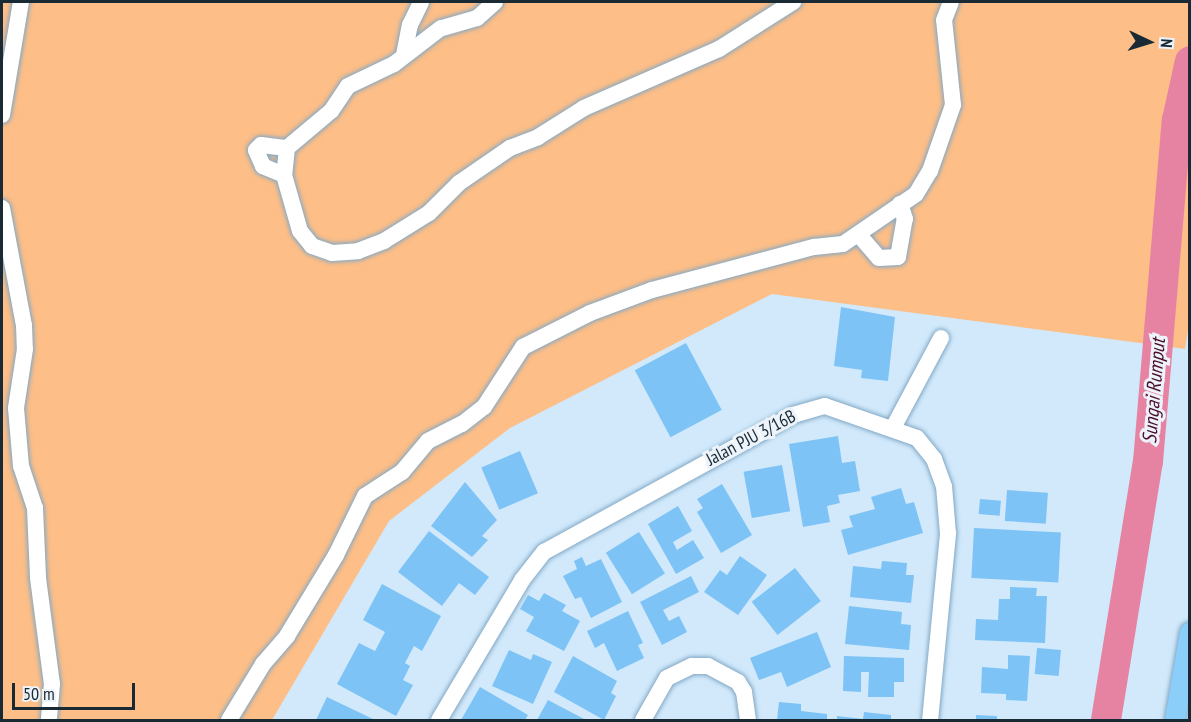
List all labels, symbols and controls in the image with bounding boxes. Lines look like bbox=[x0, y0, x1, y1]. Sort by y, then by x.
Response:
north arrow bbox=[1119, 12, 1179, 72]
text: N bbox=[1157, 38, 1177, 48]
water label: Sungai Rumput bbox=[1137, 337, 1171, 445]
street label: Jalan PJU 3/16B bbox=[702, 405, 800, 471]
scale bar bbox=[15, 671, 138, 709]
text: 50 m bbox=[23, 682, 55, 705]

